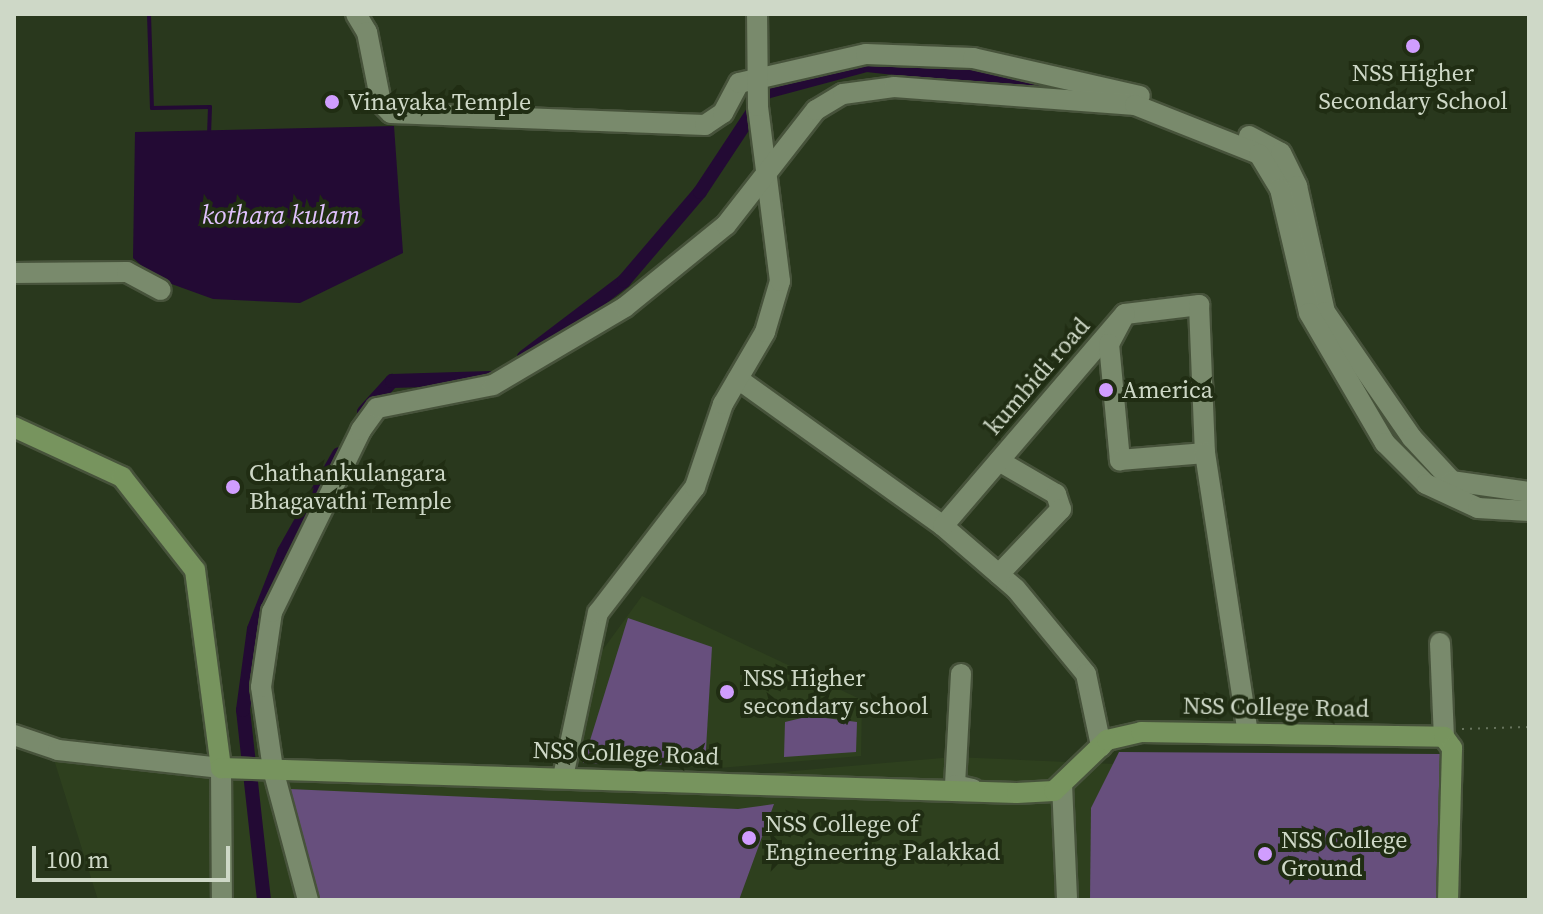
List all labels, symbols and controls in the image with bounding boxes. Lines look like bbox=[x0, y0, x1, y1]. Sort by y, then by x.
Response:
marker: NSS Higher Secondary School bbox=[1404, 37, 1422, 55]
place label: NSS Higher Secondary School bbox=[1318, 59, 1508, 115]
place label: Vinayaka Temple bbox=[348, 88, 532, 116]
marker: Vinayaka Temple bbox=[323, 93, 341, 111]
water label: kothara kulam bbox=[202, 200, 360, 232]
street label: kumbidi road bbox=[979, 312, 1095, 440]
place label: America bbox=[1122, 376, 1213, 404]
marker: America bbox=[1097, 381, 1115, 399]
place label: Chathankulangara Bhagavathi Temple bbox=[249, 459, 452, 515]
marker: Chathankulangara Bhagavathi Temple bbox=[224, 478, 242, 496]
place label: NSS Higher secondary school bbox=[743, 664, 928, 720]
marker: NSS Higher secondary school bbox=[718, 683, 736, 701]
street label: NSS College Road bbox=[1183, 691, 1369, 723]
street label: NSS College Road bbox=[532, 735, 720, 771]
place label: NSS College of Engineering Palakkad bbox=[765, 810, 1000, 866]
place label: NSS College Ground bbox=[1281, 826, 1407, 882]
marker: NSS College of Engineering Palakkad bbox=[740, 829, 758, 847]
scale bar bbox=[36, 830, 234, 880]
text: 100 m bbox=[46, 843, 109, 876]
marker: NSS College Ground bbox=[1256, 845, 1274, 863]

